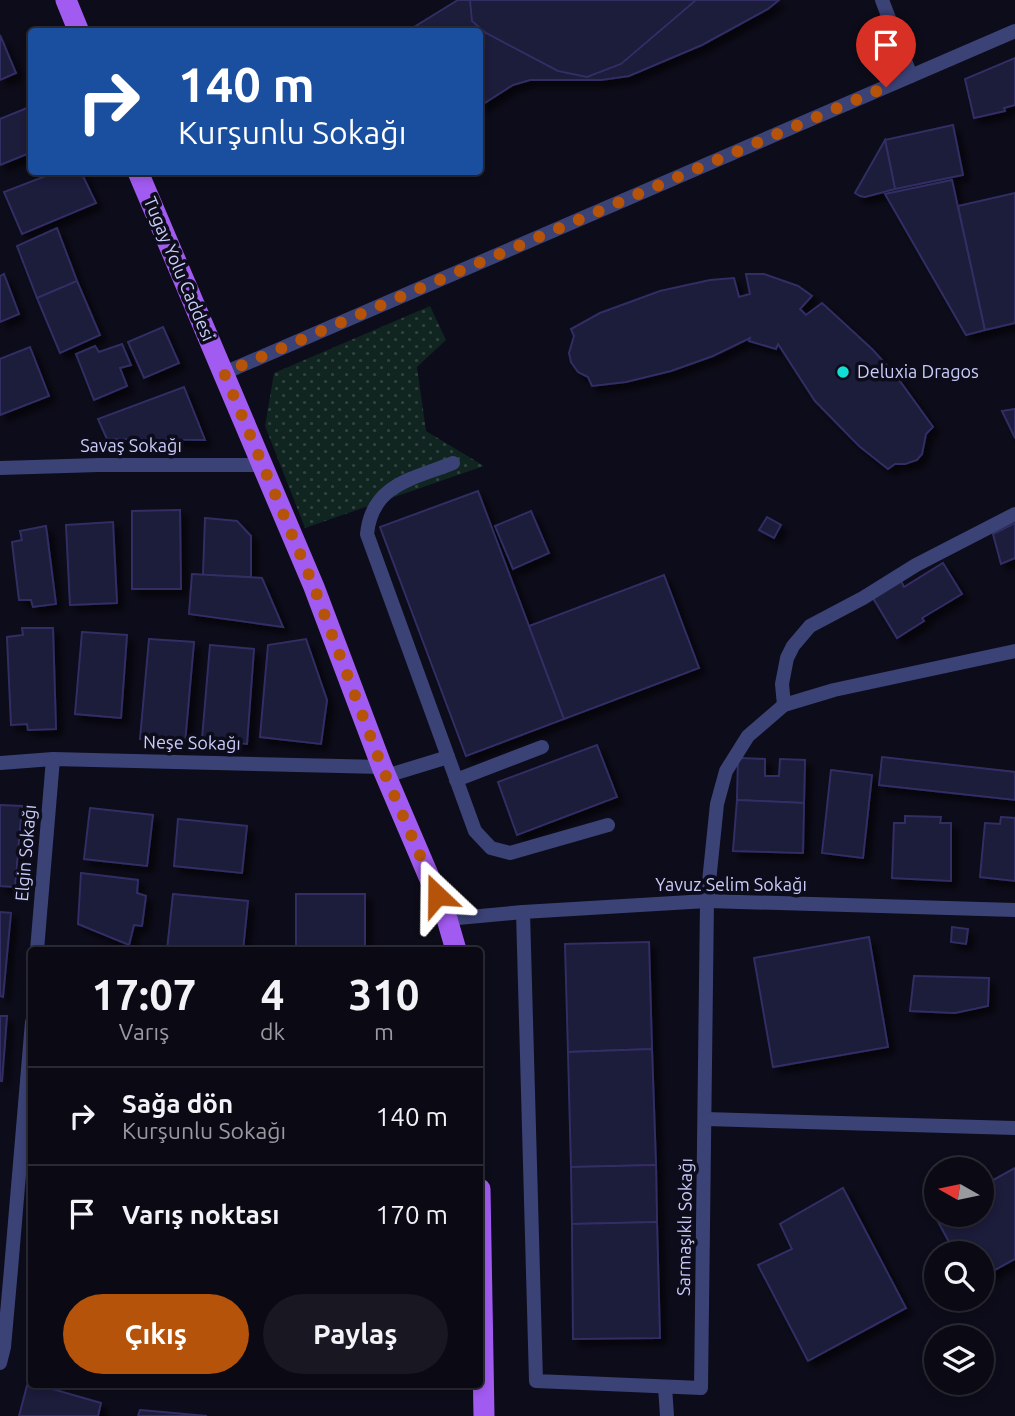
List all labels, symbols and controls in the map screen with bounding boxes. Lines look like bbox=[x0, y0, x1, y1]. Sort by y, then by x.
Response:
pin bbox=[856, 15, 916, 87]
icon: arrive bbox=[867, 26, 905, 64]
icon: right bbox=[63, 56, 154, 147]
text: 140 m bbox=[178, 56, 315, 111]
text: Kurşunlu Sokağı bbox=[178, 114, 406, 150]
street label: Tugay Yolu Caddesi bbox=[140, 193, 219, 344]
place label: Deluxia Dragos bbox=[857, 361, 979, 381]
marker: Deluxia Dragos bbox=[835, 364, 851, 380]
street label: Savaş Sokağı bbox=[80, 435, 182, 455]
street label: Neşe Sokağı bbox=[143, 731, 241, 753]
street label: Elgin Sokağı bbox=[11, 804, 39, 902]
position arrow bbox=[400, 858, 474, 932]
street label: Yavuz Selim Sokağı bbox=[655, 874, 807, 894]
text: 17:07 bbox=[91, 971, 197, 1018]
text: 4 bbox=[261, 971, 284, 1018]
text: 310 bbox=[348, 971, 420, 1018]
text: Varış bbox=[119, 1019, 169, 1044]
text: dk bbox=[260, 1019, 285, 1044]
text: m bbox=[374, 1019, 394, 1044]
text: Sağa dön bbox=[122, 1089, 233, 1118]
icon: right bbox=[63, 1097, 101, 1135]
text: 140 m bbox=[376, 1102, 448, 1131]
text: Kurşunlu Sokağı bbox=[122, 1118, 286, 1143]
north arrow bbox=[924, 1157, 994, 1227]
map controls bbox=[924, 1157, 994, 1395]
street label: Sarmaşıklı Sokağı bbox=[673, 1158, 695, 1296]
icon: arrive bbox=[63, 1195, 101, 1233]
text: Varış noktası bbox=[122, 1200, 279, 1229]
text: 170 m bbox=[376, 1200, 448, 1229]
button: search bbox=[924, 1241, 994, 1311]
button: Çıkış bbox=[63, 1294, 249, 1374]
button: Paylaş bbox=[263, 1294, 448, 1374]
button: layers bbox=[924, 1325, 994, 1395]

